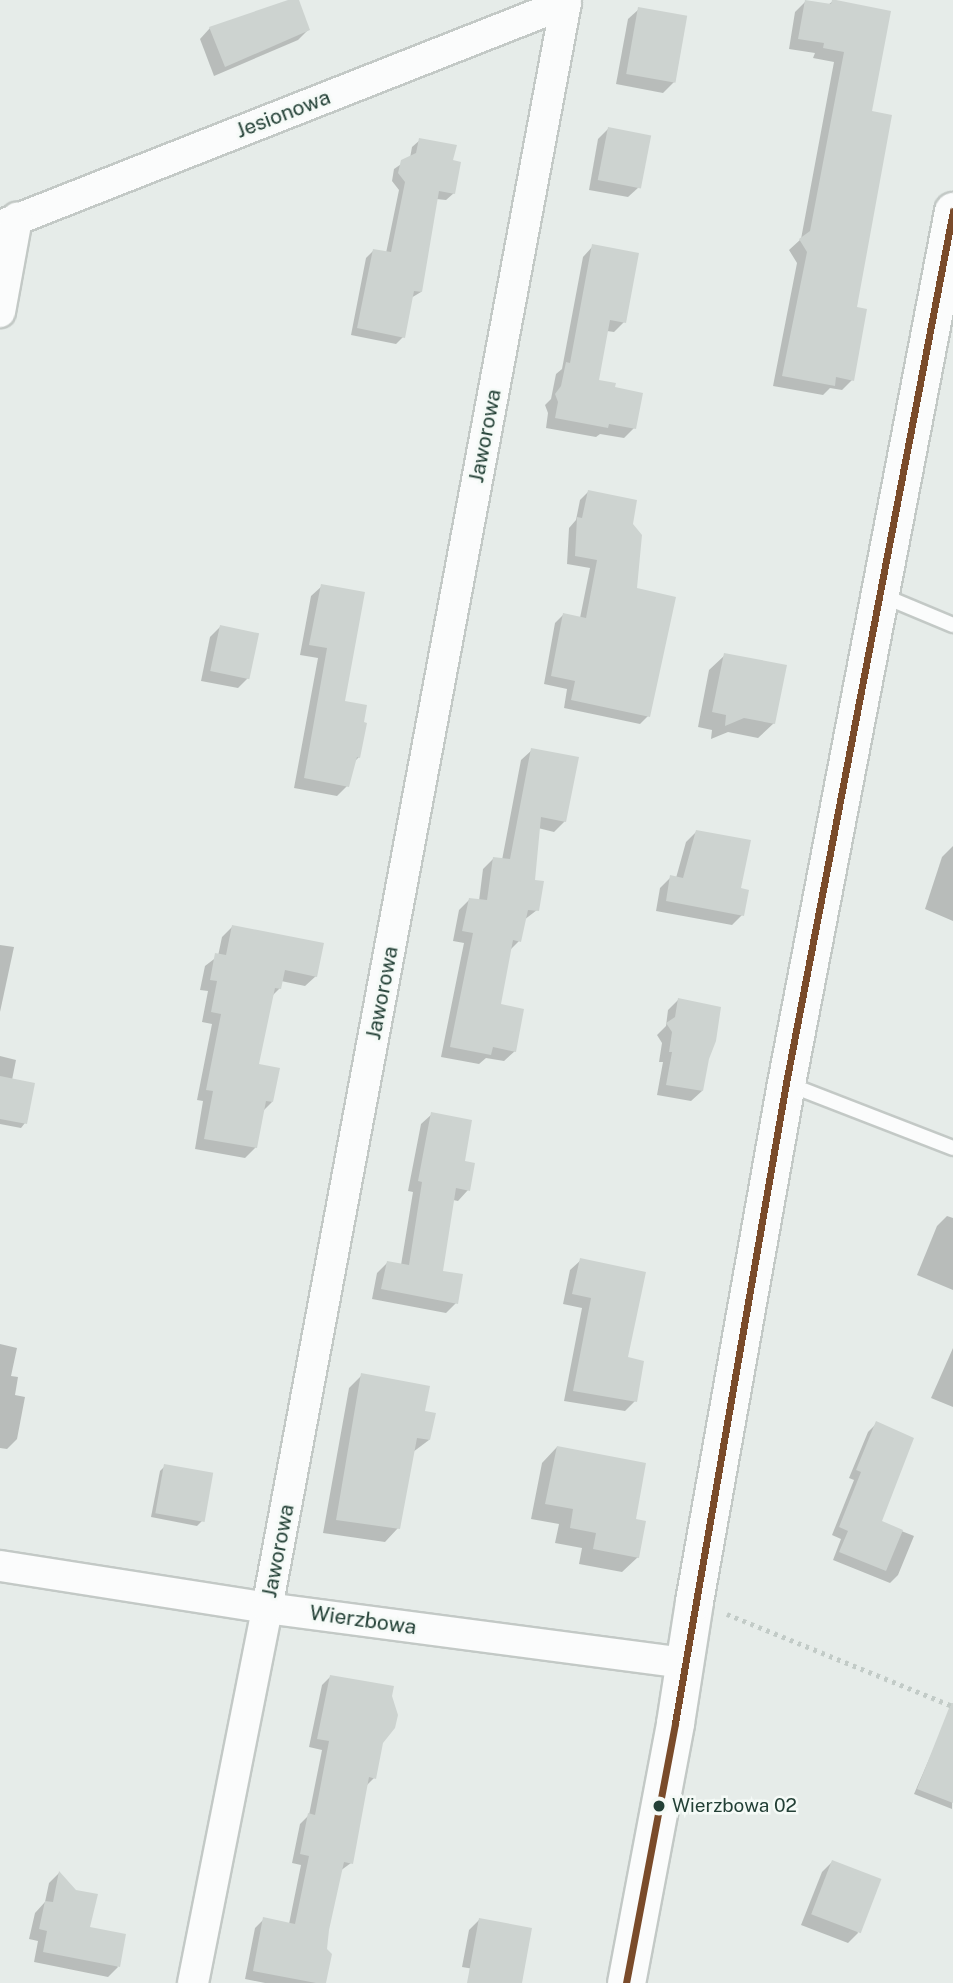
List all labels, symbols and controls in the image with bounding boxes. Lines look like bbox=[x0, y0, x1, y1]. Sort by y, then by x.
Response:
street label: Jesionowa bbox=[232, 84, 334, 144]
street label: Jaworowa bbox=[464, 387, 506, 485]
street label: Jaworowa bbox=[361, 944, 403, 1042]
street label: Jaworowa bbox=[257, 1502, 299, 1600]
street label: Wierzbowa bbox=[308, 1600, 418, 1640]
place label: Wierzbowa 02 bbox=[672, 1795, 797, 1817]
marker: Wierzbowa 02 bbox=[652, 1799, 666, 1813]

